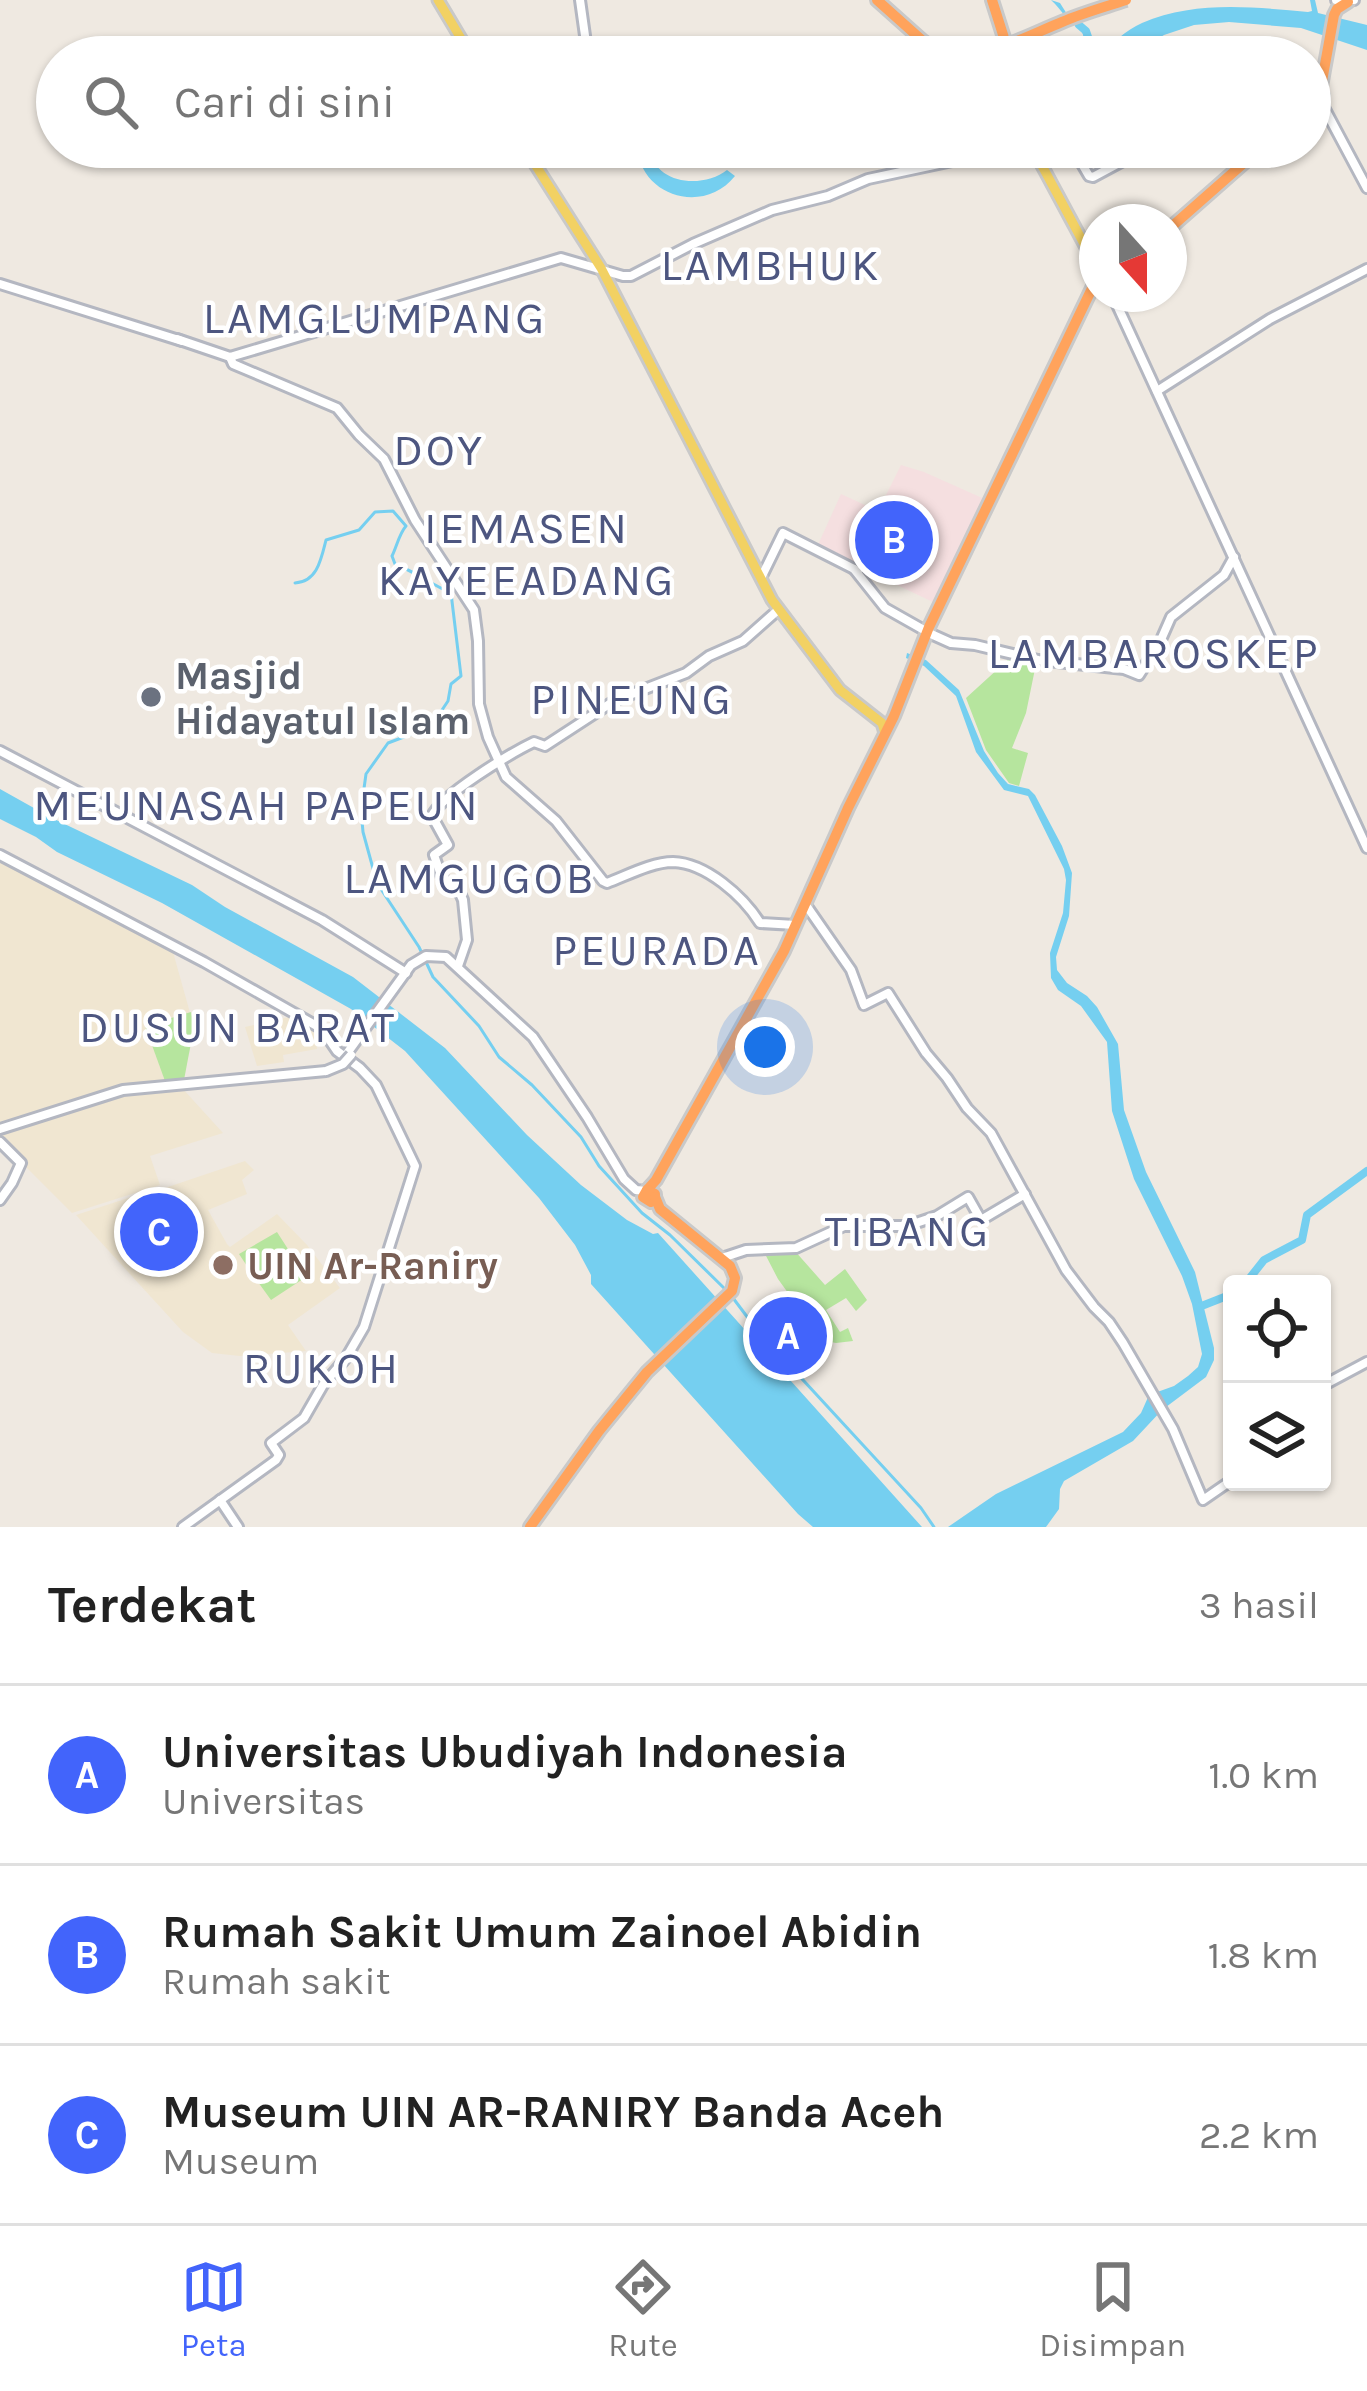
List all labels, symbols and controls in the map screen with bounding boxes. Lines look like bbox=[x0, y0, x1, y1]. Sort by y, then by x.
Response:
search box bbox=[36, 36, 1331, 168]
icon: search bbox=[78, 69, 144, 135]
text: Cari di sini bbox=[174, 76, 395, 128]
north arrow bbox=[1079, 204, 1187, 312]
district label: LAMBHUK bbox=[661, 239, 881, 291]
district label: LAMGLUMPANG bbox=[203, 292, 547, 344]
district label: DOY bbox=[393, 424, 485, 476]
pin: B bbox=[855, 495, 933, 585]
district label: IEMASEN KAYEEADANG bbox=[378, 502, 676, 606]
district label: LAMBAROSKEP bbox=[987, 627, 1321, 679]
place label: Masjid Hidayatul Islam bbox=[175, 653, 470, 744]
district label: PINEUNG bbox=[530, 673, 734, 725]
marker: Masjid Hidayatul Islam bbox=[138, 684, 164, 710]
district label: MEUNASAH PAPEUN bbox=[33, 779, 481, 831]
district label: LAMGUGOB bbox=[343, 852, 597, 904]
district label: PEURADA bbox=[552, 924, 762, 976]
district label: DUSUN BARAT bbox=[79, 1001, 397, 1053]
your location bbox=[735, 1017, 795, 1077]
pin: C bbox=[120, 1187, 198, 1277]
district label: TIBANG bbox=[825, 1205, 991, 1257]
place label: UIN Ar-Raniry bbox=[247, 1243, 498, 1289]
marker: UIN Ar-Raniry bbox=[210, 1252, 236, 1278]
map controls bbox=[1223, 1275, 1331, 1491]
button: locate bbox=[1223, 1275, 1331, 1383]
pin: A bbox=[749, 1291, 827, 1381]
district label: RUKOH bbox=[243, 1342, 401, 1394]
button: layers bbox=[1223, 1383, 1331, 1491]
text: Terdekat bbox=[48, 1575, 256, 1635]
text: 3 hasil bbox=[1199, 1582, 1319, 1628]
text: Universitas Ubudiyah Indonesia bbox=[162, 1726, 848, 1778]
text: A bbox=[75, 1752, 99, 1798]
text: 1.0 km bbox=[1208, 1752, 1319, 1798]
text: Universitas bbox=[162, 1778, 365, 1824]
text: Rumah Sakit Umum Zainoel Abidin bbox=[162, 1906, 922, 1958]
text: B bbox=[74, 1932, 100, 1978]
text: 1.8 km bbox=[1207, 1932, 1319, 1978]
text: Rumah sakit bbox=[162, 1958, 390, 2004]
text: Museum UIN AR-RANIRY Banda Aceh bbox=[162, 2086, 944, 2138]
text: C bbox=[75, 2112, 99, 2158]
text: 2.2 km bbox=[1199, 2112, 1319, 2158]
text: Museum bbox=[162, 2138, 319, 2184]
tab: Peta bbox=[181, 2254, 247, 2364]
tab: Rute bbox=[608, 2254, 678, 2364]
tab: Disimpan bbox=[1039, 2254, 1186, 2364]

